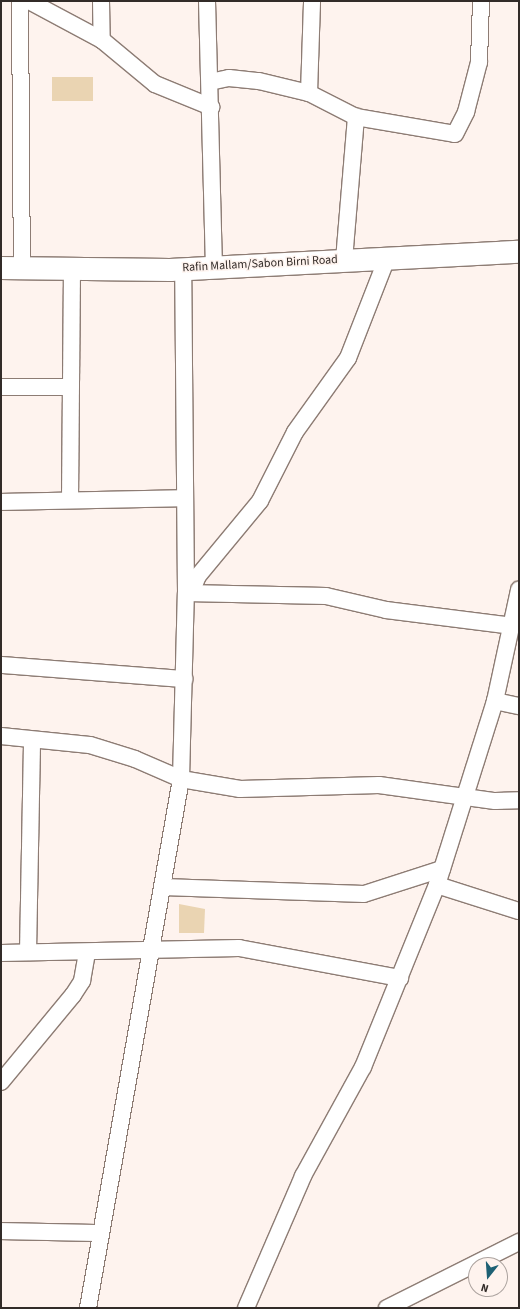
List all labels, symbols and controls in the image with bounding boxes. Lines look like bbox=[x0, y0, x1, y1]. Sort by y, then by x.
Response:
street label: Rafin Mallam/Sabon Birni Road bbox=[182, 253, 338, 275]
north arrow bbox=[468, 1257, 508, 1297]
text: N bbox=[479, 1280, 490, 1296]

